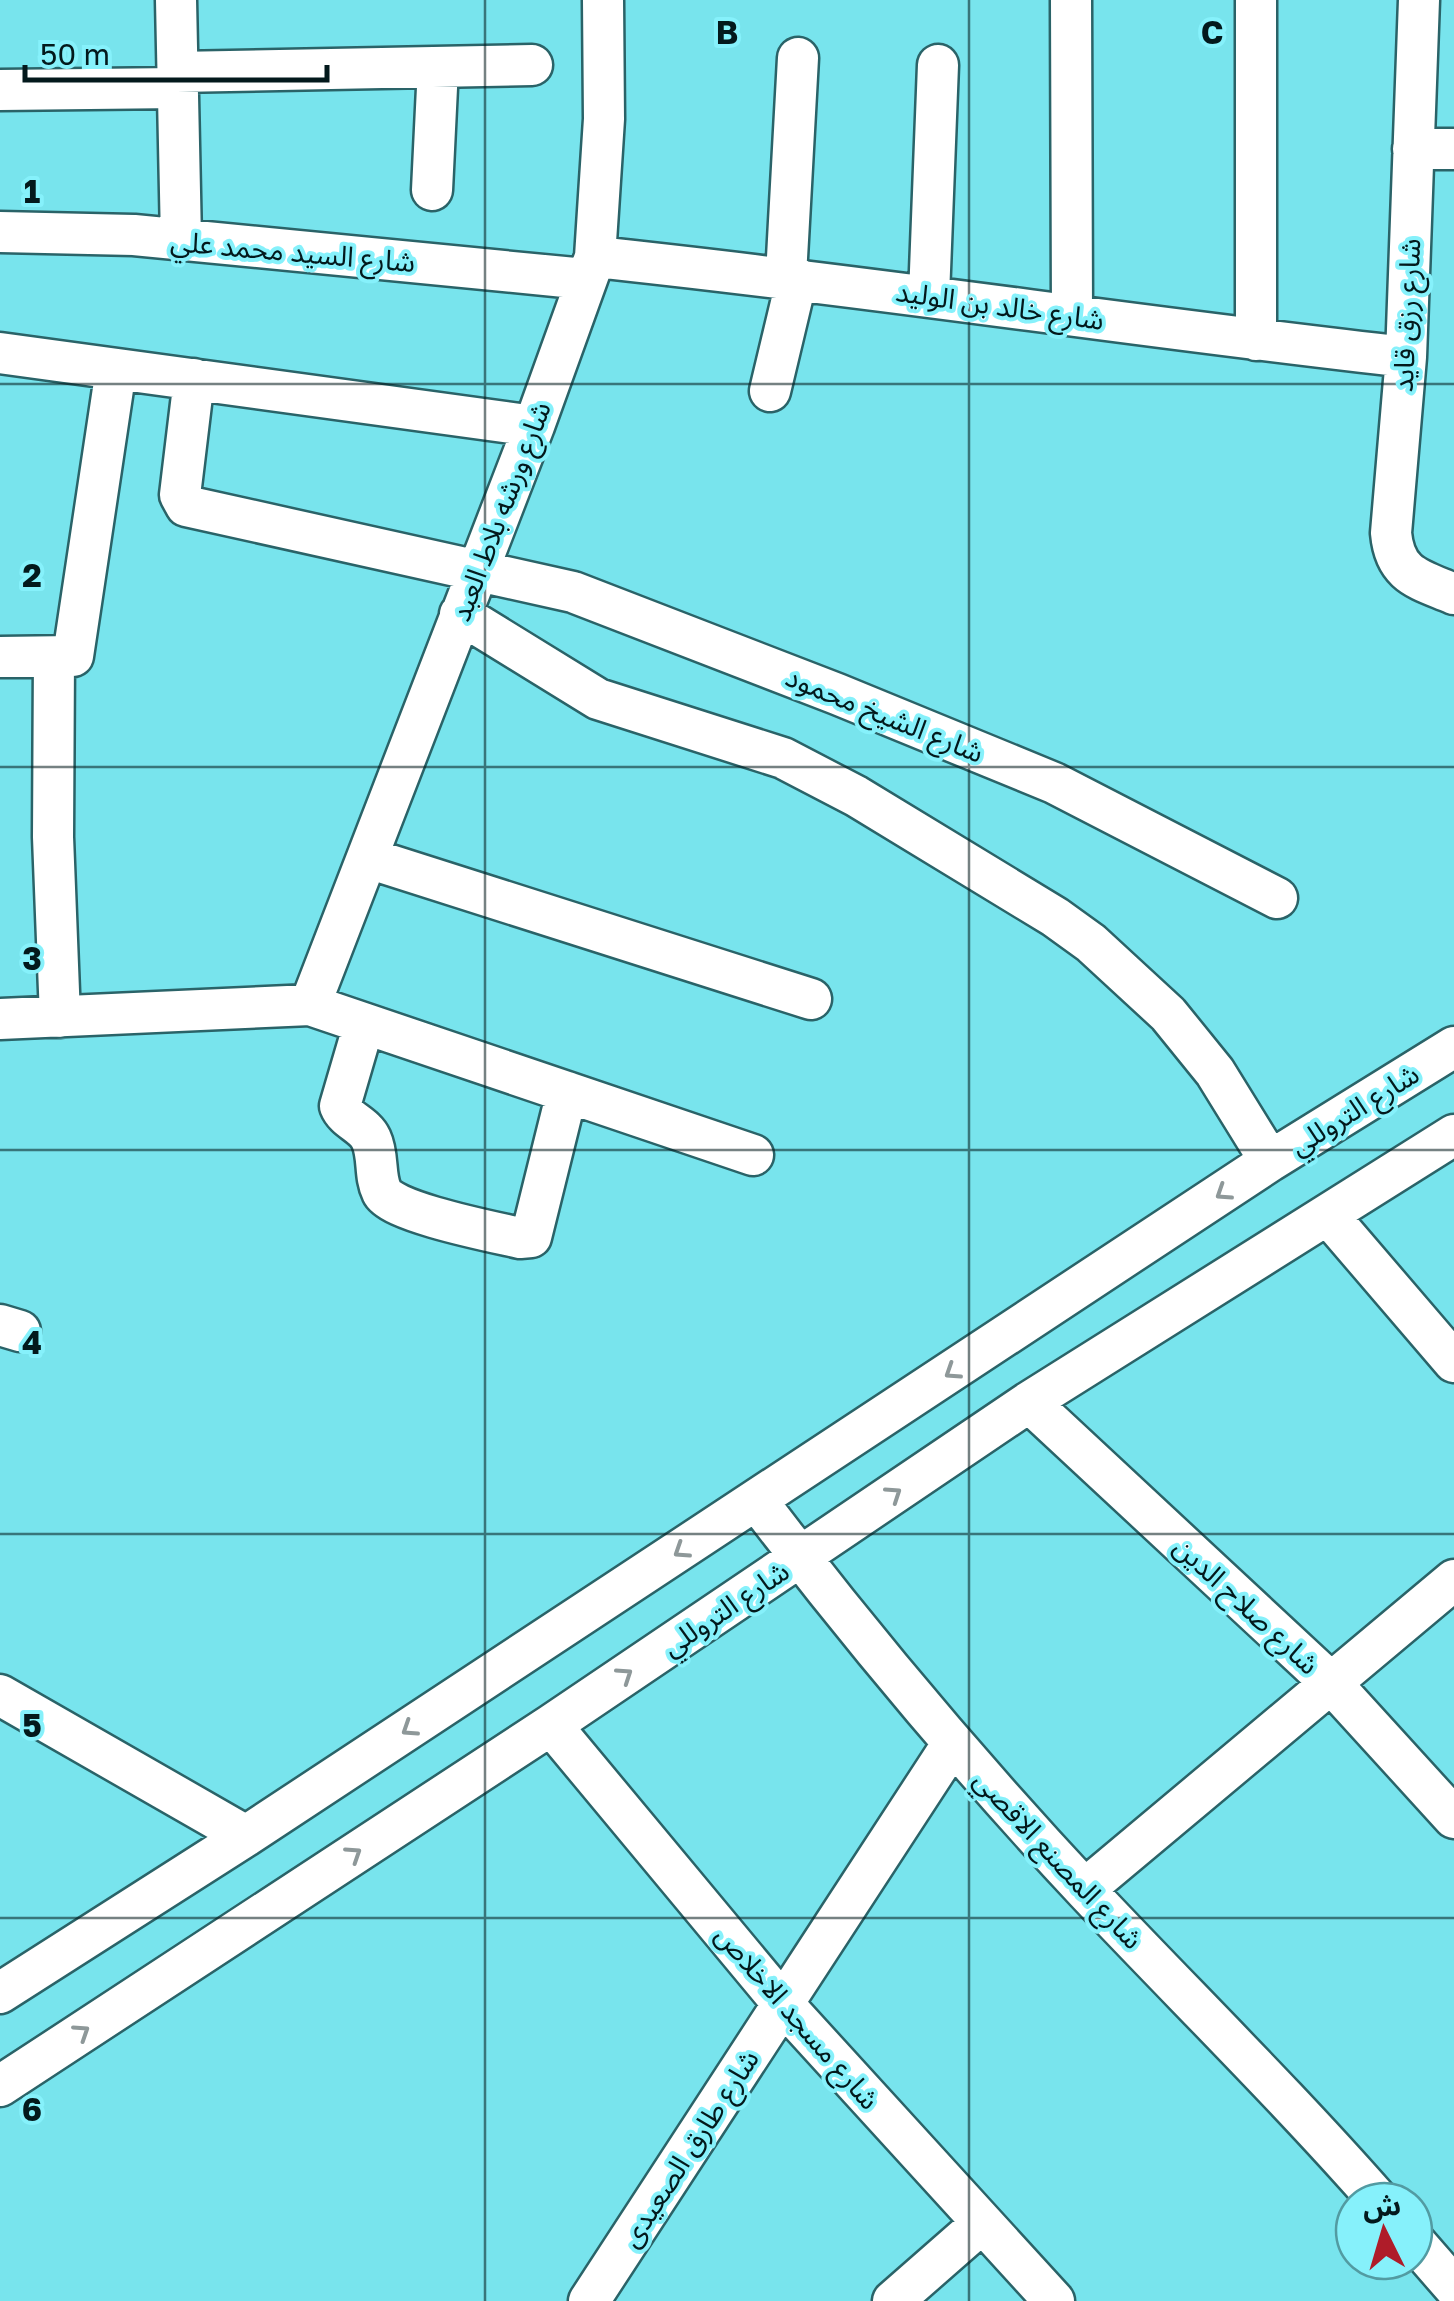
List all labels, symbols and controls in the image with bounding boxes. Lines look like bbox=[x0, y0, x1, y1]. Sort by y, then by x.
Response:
text: B bbox=[716, 13, 738, 51]
text: C bbox=[1201, 13, 1223, 51]
scale bar bbox=[25, 20, 328, 82]
text: 50 m bbox=[40, 36, 110, 72]
text: 1 bbox=[24, 172, 40, 210]
street label: شارع السيد محمد علي bbox=[169, 224, 417, 284]
street label: شارع رزق قايد bbox=[1385, 237, 1431, 393]
street label: شارع خالد بن الوليد bbox=[893, 274, 1106, 341]
street label: شارع ورشه بلاط العبد bbox=[443, 397, 562, 627]
text: 2 bbox=[22, 556, 42, 594]
street label: شارع الشيخ محمود bbox=[779, 659, 989, 773]
text: 3 bbox=[22, 939, 42, 977]
street label: شارع التروللي bbox=[1283, 1056, 1428, 1166]
one-way arrow bbox=[1216, 1180, 1234, 1199]
text: 4 bbox=[22, 1323, 42, 1361]
one-way arrow bbox=[945, 1360, 964, 1378]
one-way arrow bbox=[884, 1487, 902, 1506]
street label: شارع صلاح الدين bbox=[1164, 1529, 1326, 1684]
one-way arrow bbox=[674, 1539, 692, 1558]
street label: شارع التروللي bbox=[655, 1554, 798, 1667]
one-way arrow bbox=[614, 1669, 632, 1688]
text: 5 bbox=[22, 1706, 42, 1744]
one-way arrow bbox=[402, 1717, 420, 1736]
street label: شارع المصنع الاقصي bbox=[964, 1763, 1150, 1959]
one-way arrow bbox=[343, 1848, 361, 1867]
street label: شارع مسجد الاخلاص bbox=[705, 1918, 887, 2119]
one-way arrow bbox=[71, 2026, 89, 2045]
street label: شارع طارق الصعيدى bbox=[613, 2043, 769, 2256]
text: 6 bbox=[22, 2090, 42, 2128]
north arrow bbox=[1334, 2181, 1434, 2281]
text: ش bbox=[1361, 2187, 1402, 2224]

